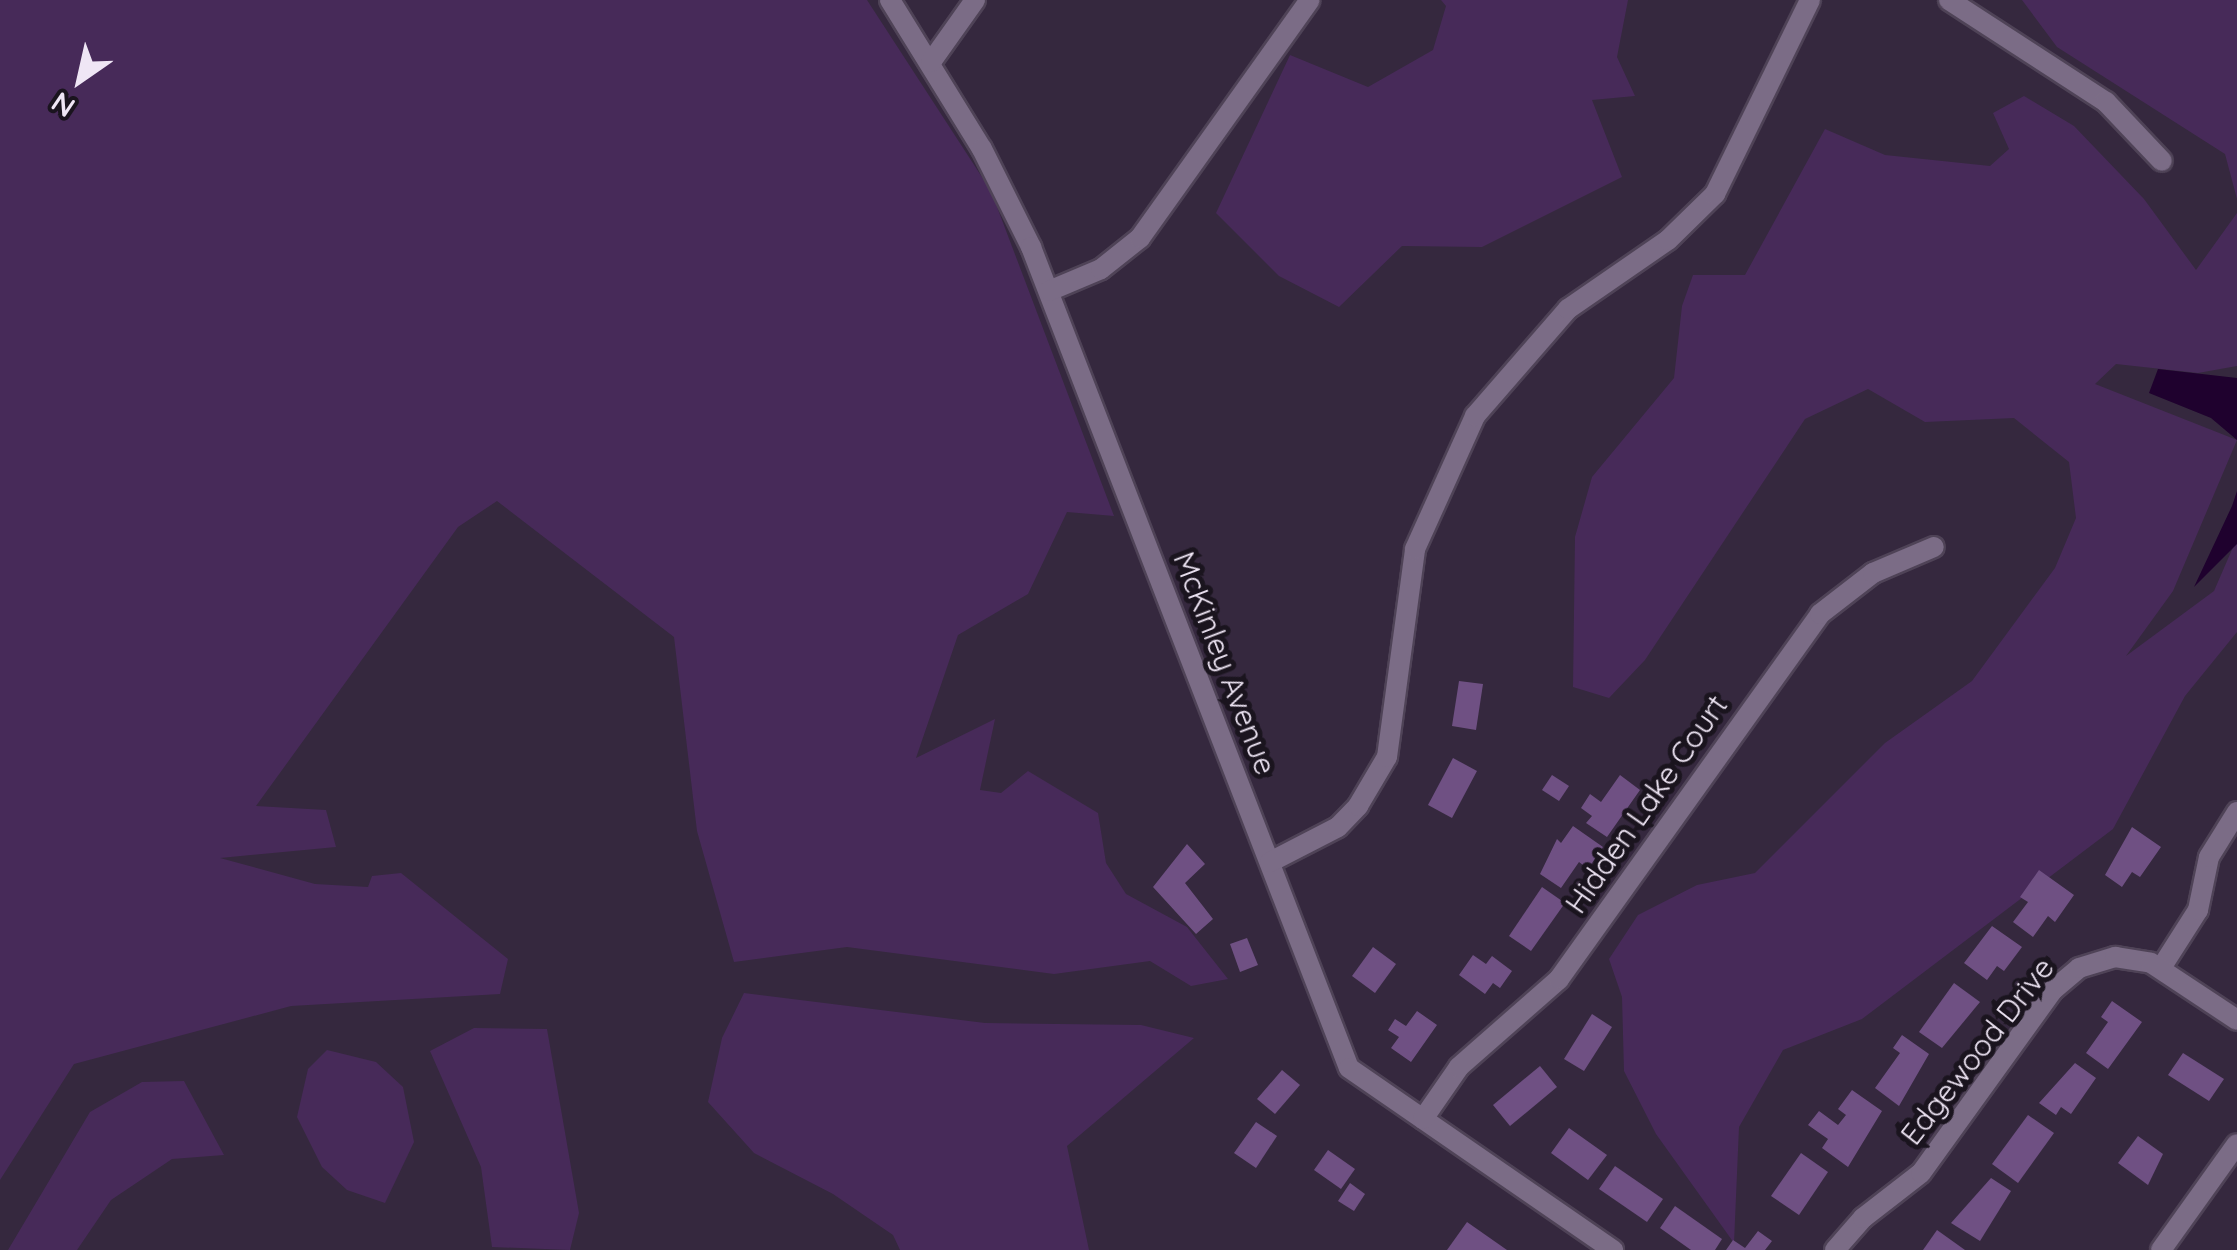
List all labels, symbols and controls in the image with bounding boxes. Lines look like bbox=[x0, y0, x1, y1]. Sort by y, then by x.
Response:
north arrow bbox=[30, 30, 130, 130]
text: N bbox=[45, 85, 81, 126]
street label: McKinley Avenue bbox=[1166, 547, 1284, 779]
street label: Hidden Lake Court bbox=[1557, 688, 1735, 920]
street label: Edgewood Drive bbox=[1893, 950, 2061, 1152]

